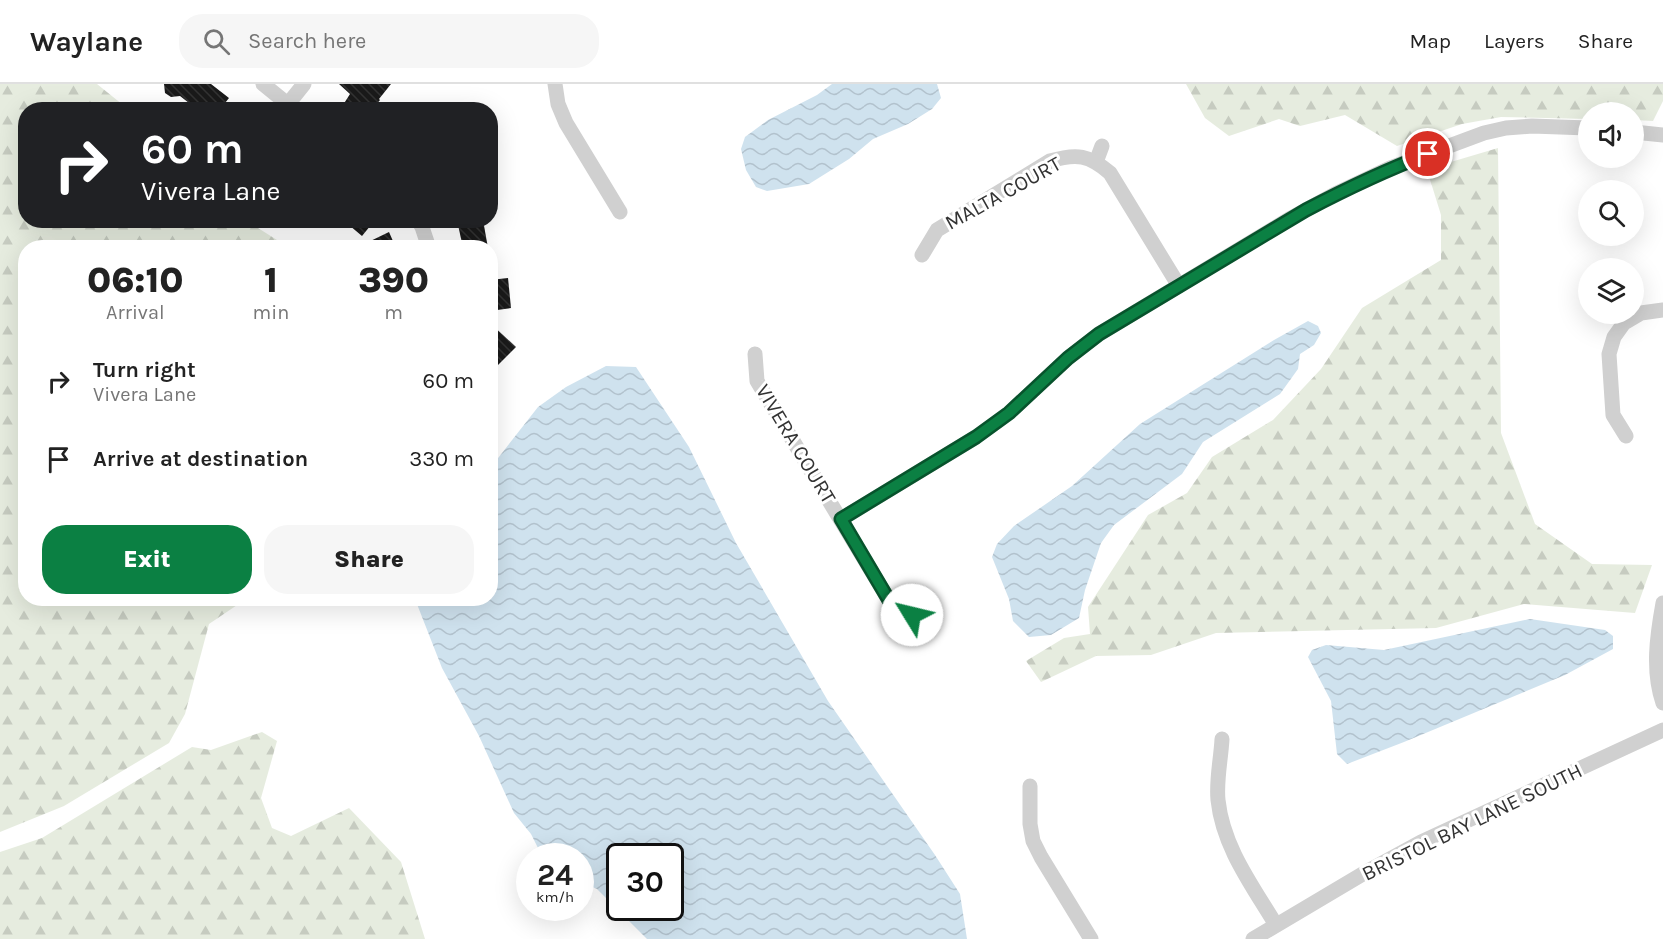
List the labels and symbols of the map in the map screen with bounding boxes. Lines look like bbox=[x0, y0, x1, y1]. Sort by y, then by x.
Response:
pin bbox=[1402, 128, 1453, 179]
street label: MALTA COURT bbox=[941, 151, 1066, 235]
street label: VIVERA COURT bbox=[751, 380, 841, 508]
position arrow bbox=[880, 583, 944, 647]
street label: BRISTOL BAY LANE SOUTH bbox=[1358, 758, 1586, 886]
speed limit sign: 30 bbox=[606, 843, 684, 921]

